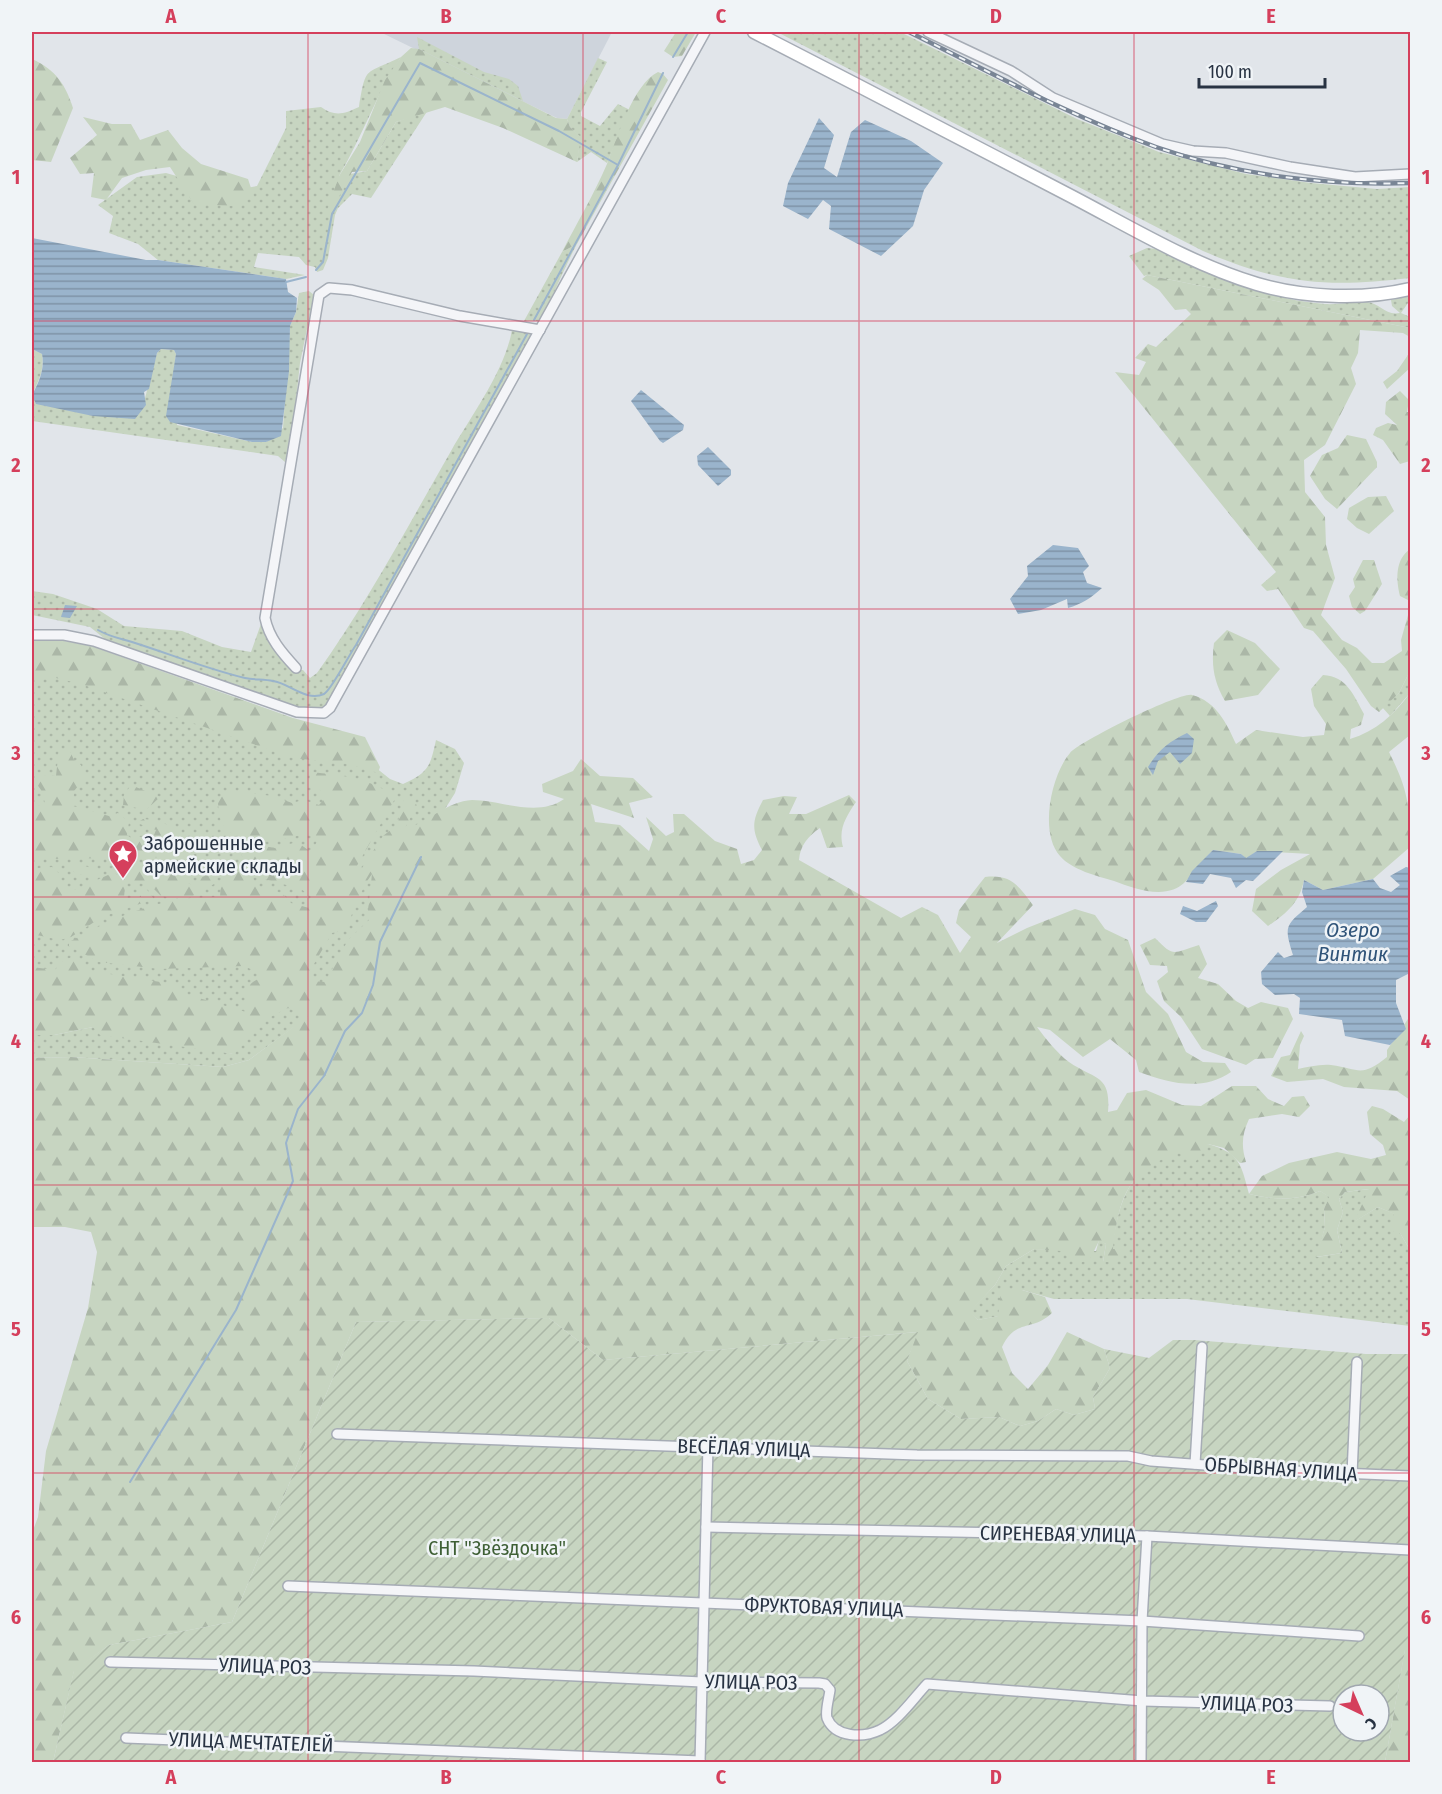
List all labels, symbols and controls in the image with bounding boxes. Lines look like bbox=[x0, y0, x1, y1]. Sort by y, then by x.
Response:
text: A bbox=[165, 4, 178, 28]
text: B bbox=[440, 4, 452, 28]
text: C bbox=[716, 4, 727, 28]
text: D bbox=[990, 4, 1002, 28]
text: E bbox=[1266, 4, 1276, 28]
scale bar bbox=[1199, 51, 1325, 89]
text: 100 m bbox=[1208, 61, 1252, 83]
text: 1 bbox=[12, 165, 20, 189]
text: 1 bbox=[1422, 165, 1430, 189]
text: 2 bbox=[10, 453, 21, 477]
text: 2 bbox=[1420, 453, 1431, 477]
text: 3 bbox=[10, 741, 21, 765]
text: 3 bbox=[1420, 741, 1431, 765]
place label: Заброшенные армейские склады bbox=[144, 831, 302, 878]
place icon: Заброшенные армейские склады bbox=[107, 838, 139, 880]
water label: Озеро Винтик bbox=[1318, 917, 1388, 967]
text: 4 bbox=[11, 1029, 21, 1053]
text: 4 bbox=[1421, 1029, 1431, 1053]
text: 5 bbox=[11, 1317, 21, 1341]
text: 5 bbox=[1421, 1317, 1431, 1341]
street label: ВЕСЁЛАЯ УЛИЦА bbox=[677, 1434, 812, 1462]
street label: ОБРЫВНАЯ УЛИЦА bbox=[1204, 1452, 1359, 1486]
street label: СИРЕНЕВАЯ УЛИЦА bbox=[980, 1521, 1137, 1547]
park label: СНТ "Звёздочка" bbox=[428, 1536, 566, 1560]
street label: ФРУКТОВАЯ УЛИЦА bbox=[744, 1592, 904, 1622]
text: 6 bbox=[11, 1605, 21, 1629]
text: 6 bbox=[1421, 1605, 1431, 1629]
street label: УЛИЦА РОЗ bbox=[217, 1652, 312, 1680]
street label: УЛИЦА РОЗ bbox=[703, 1669, 798, 1695]
north arrow bbox=[1331, 1683, 1391, 1743]
street label: УЛИЦА РОЗ bbox=[1199, 1690, 1294, 1718]
text: С bbox=[1361, 1714, 1381, 1734]
street label: УЛИЦА МЕЧТАТЕЛЕЙ bbox=[167, 1727, 334, 1757]
text: A bbox=[165, 1765, 178, 1789]
text: B bbox=[440, 1765, 452, 1789]
text: C bbox=[716, 1765, 727, 1789]
text: D bbox=[990, 1765, 1002, 1789]
text: E bbox=[1266, 1765, 1276, 1789]

